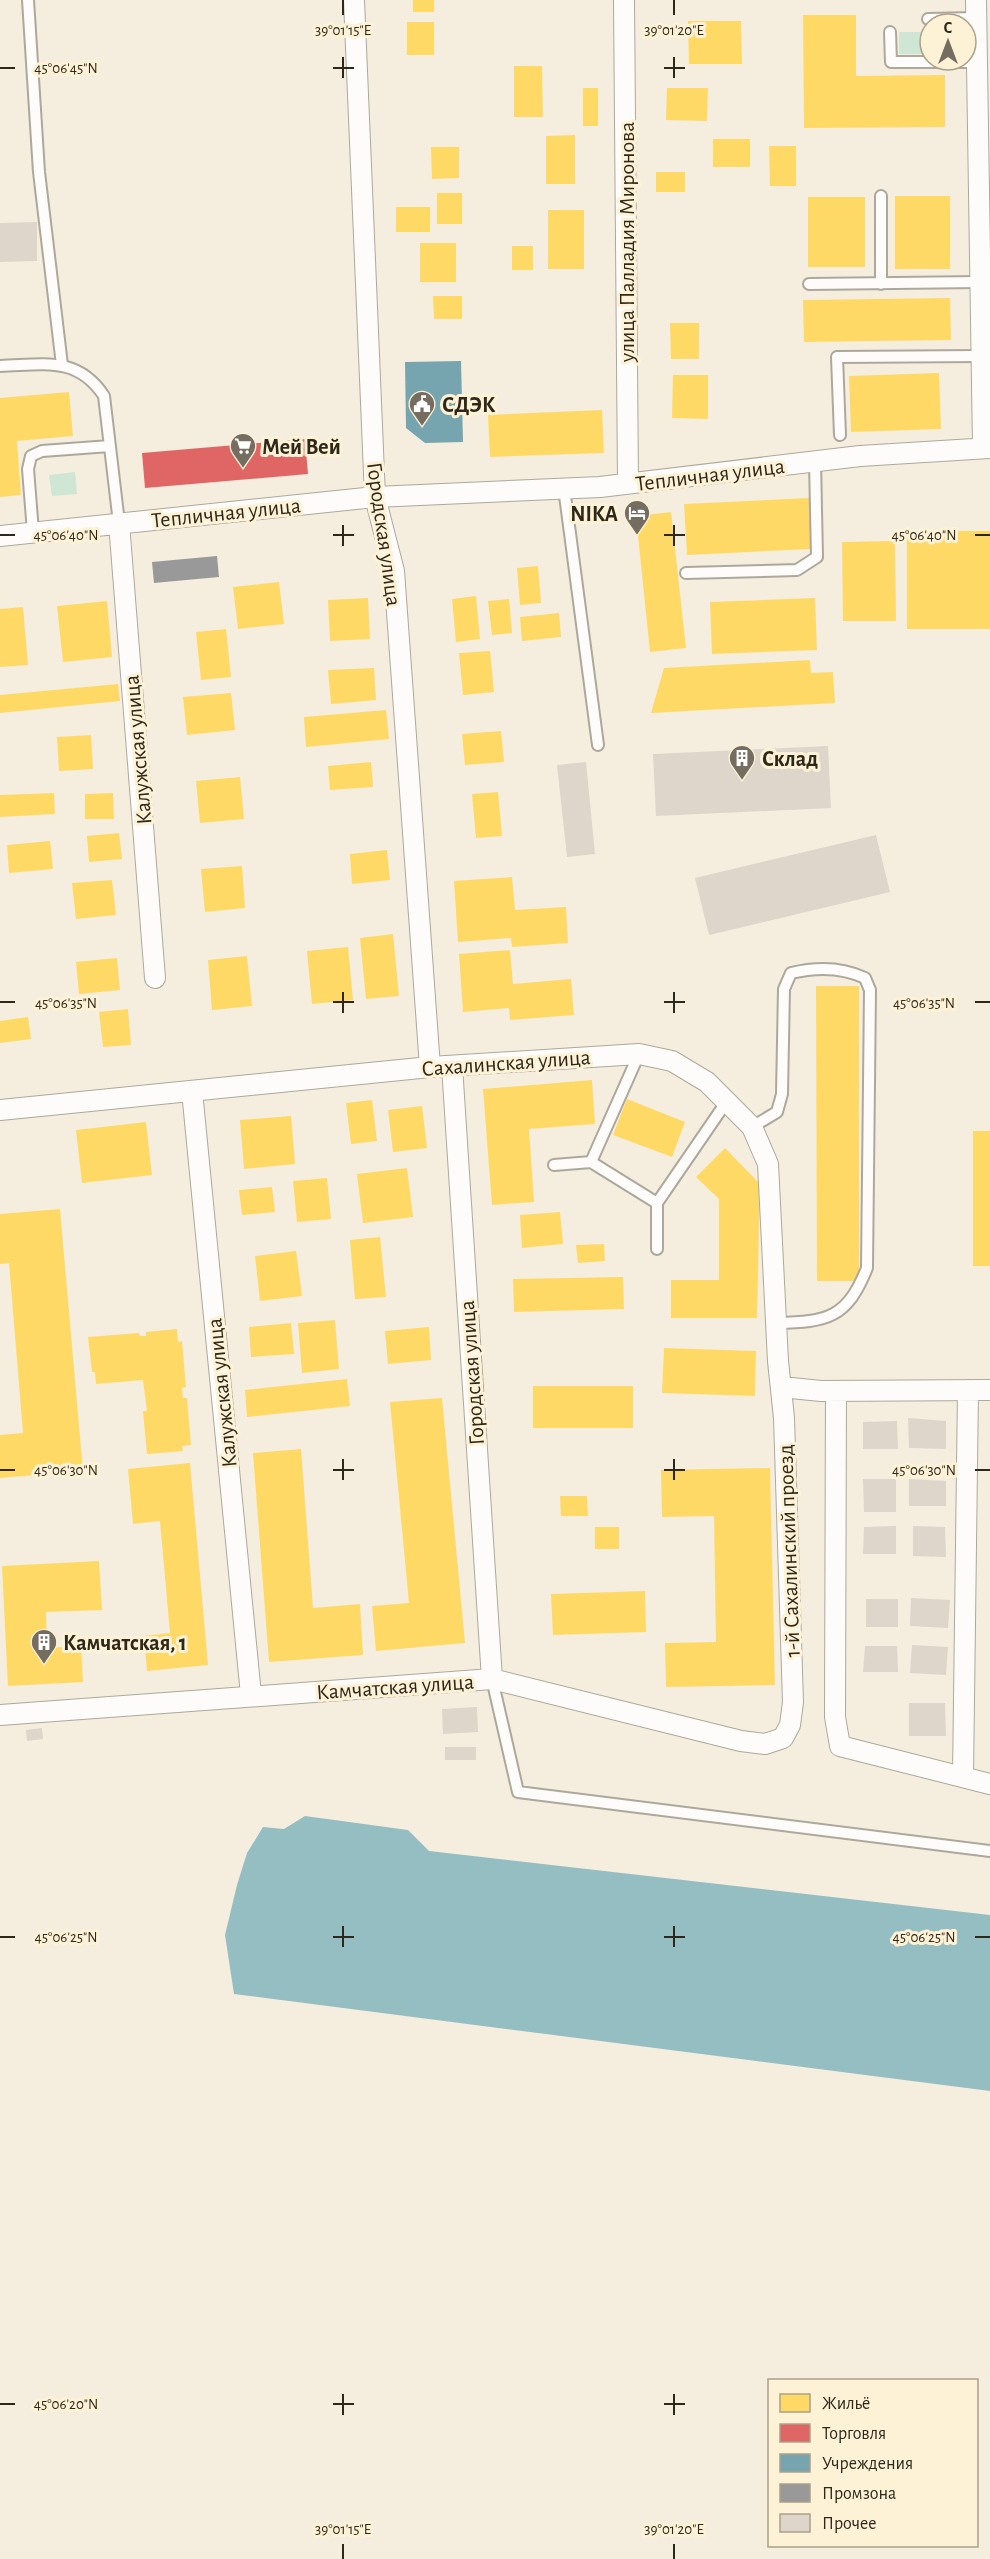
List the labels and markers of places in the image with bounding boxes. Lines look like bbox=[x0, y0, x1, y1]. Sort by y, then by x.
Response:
public building icon: СДЭК bbox=[407, 389, 437, 427]
place label: СДЭК bbox=[442, 394, 496, 416]
supermarket icon: Мей Вей bbox=[228, 431, 258, 469]
place label: Мей Вей bbox=[262, 436, 341, 458]
hotel icon: NIKA bbox=[622, 498, 652, 536]
place label: NIKA bbox=[570, 503, 618, 525]
building icon: Склад bbox=[727, 743, 757, 781]
place label: Склад bbox=[762, 748, 818, 770]
building icon: Камчатская, 1 bbox=[29, 1627, 59, 1665]
place label: Камчатская, 1 bbox=[63, 1632, 187, 1654]

